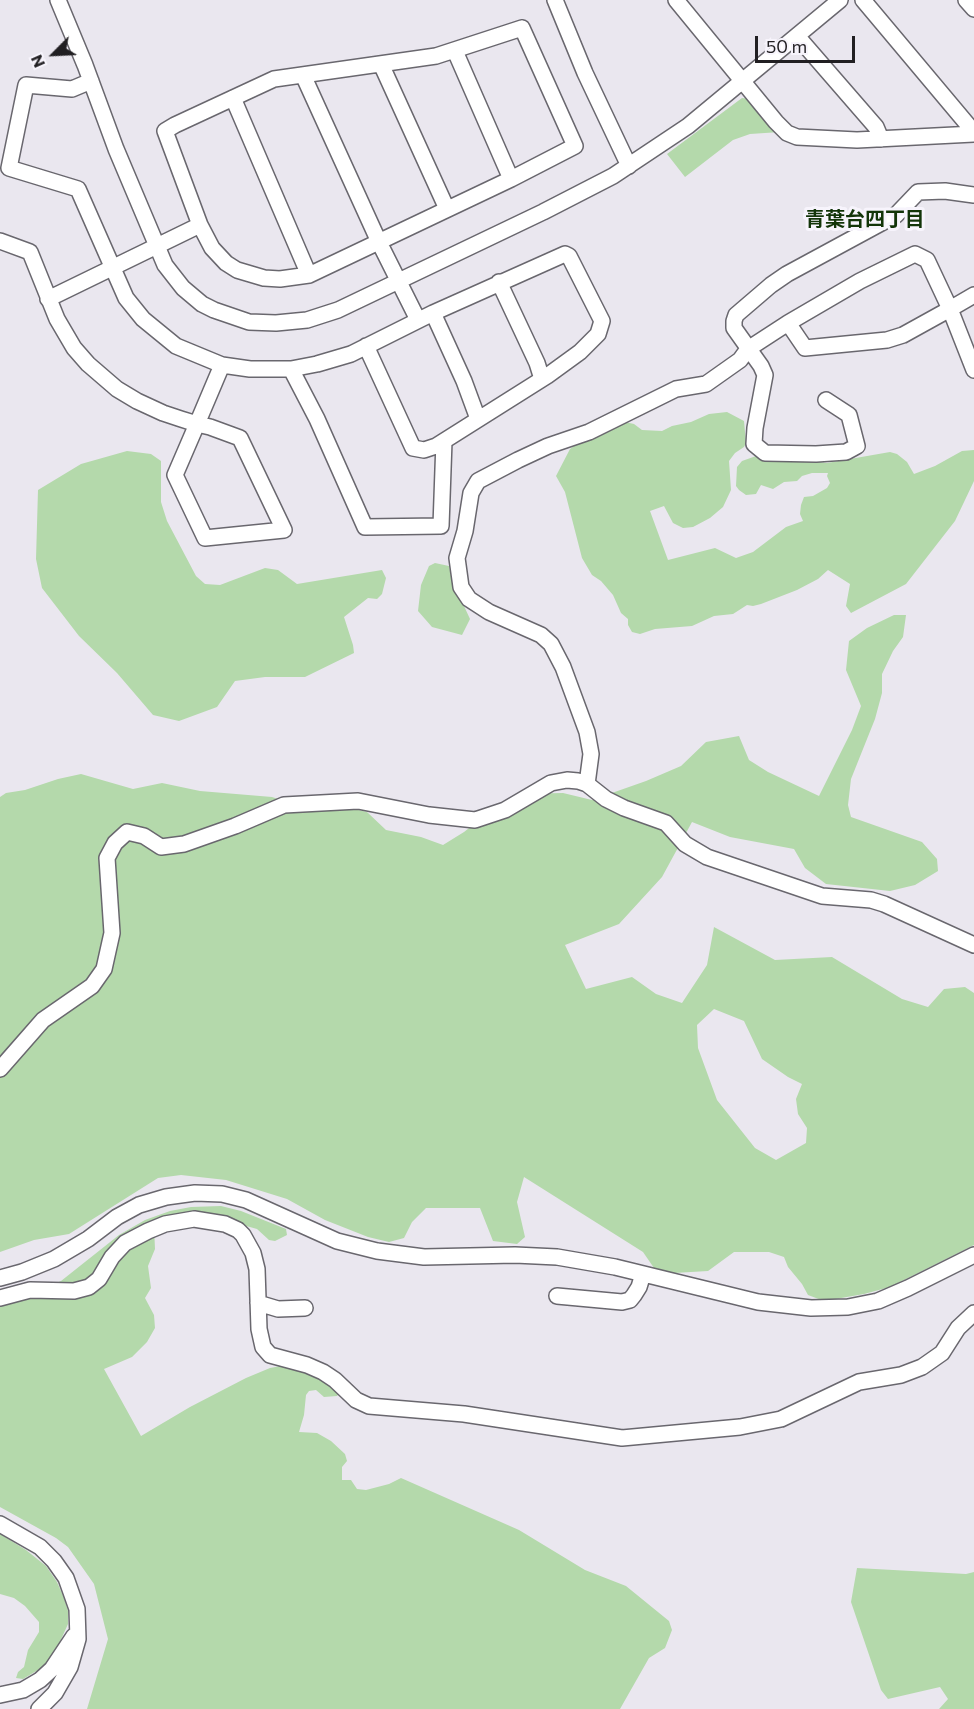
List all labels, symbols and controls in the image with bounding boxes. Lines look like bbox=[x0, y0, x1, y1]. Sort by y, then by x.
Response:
north arrow bbox=[24, 24, 84, 84]
scale bar bbox=[758, 24, 858, 62]
text: 50 m bbox=[766, 35, 807, 57]
text: N bbox=[26, 52, 48, 71]
district label: 青葉台四丁目 bbox=[805, 207, 925, 231]

